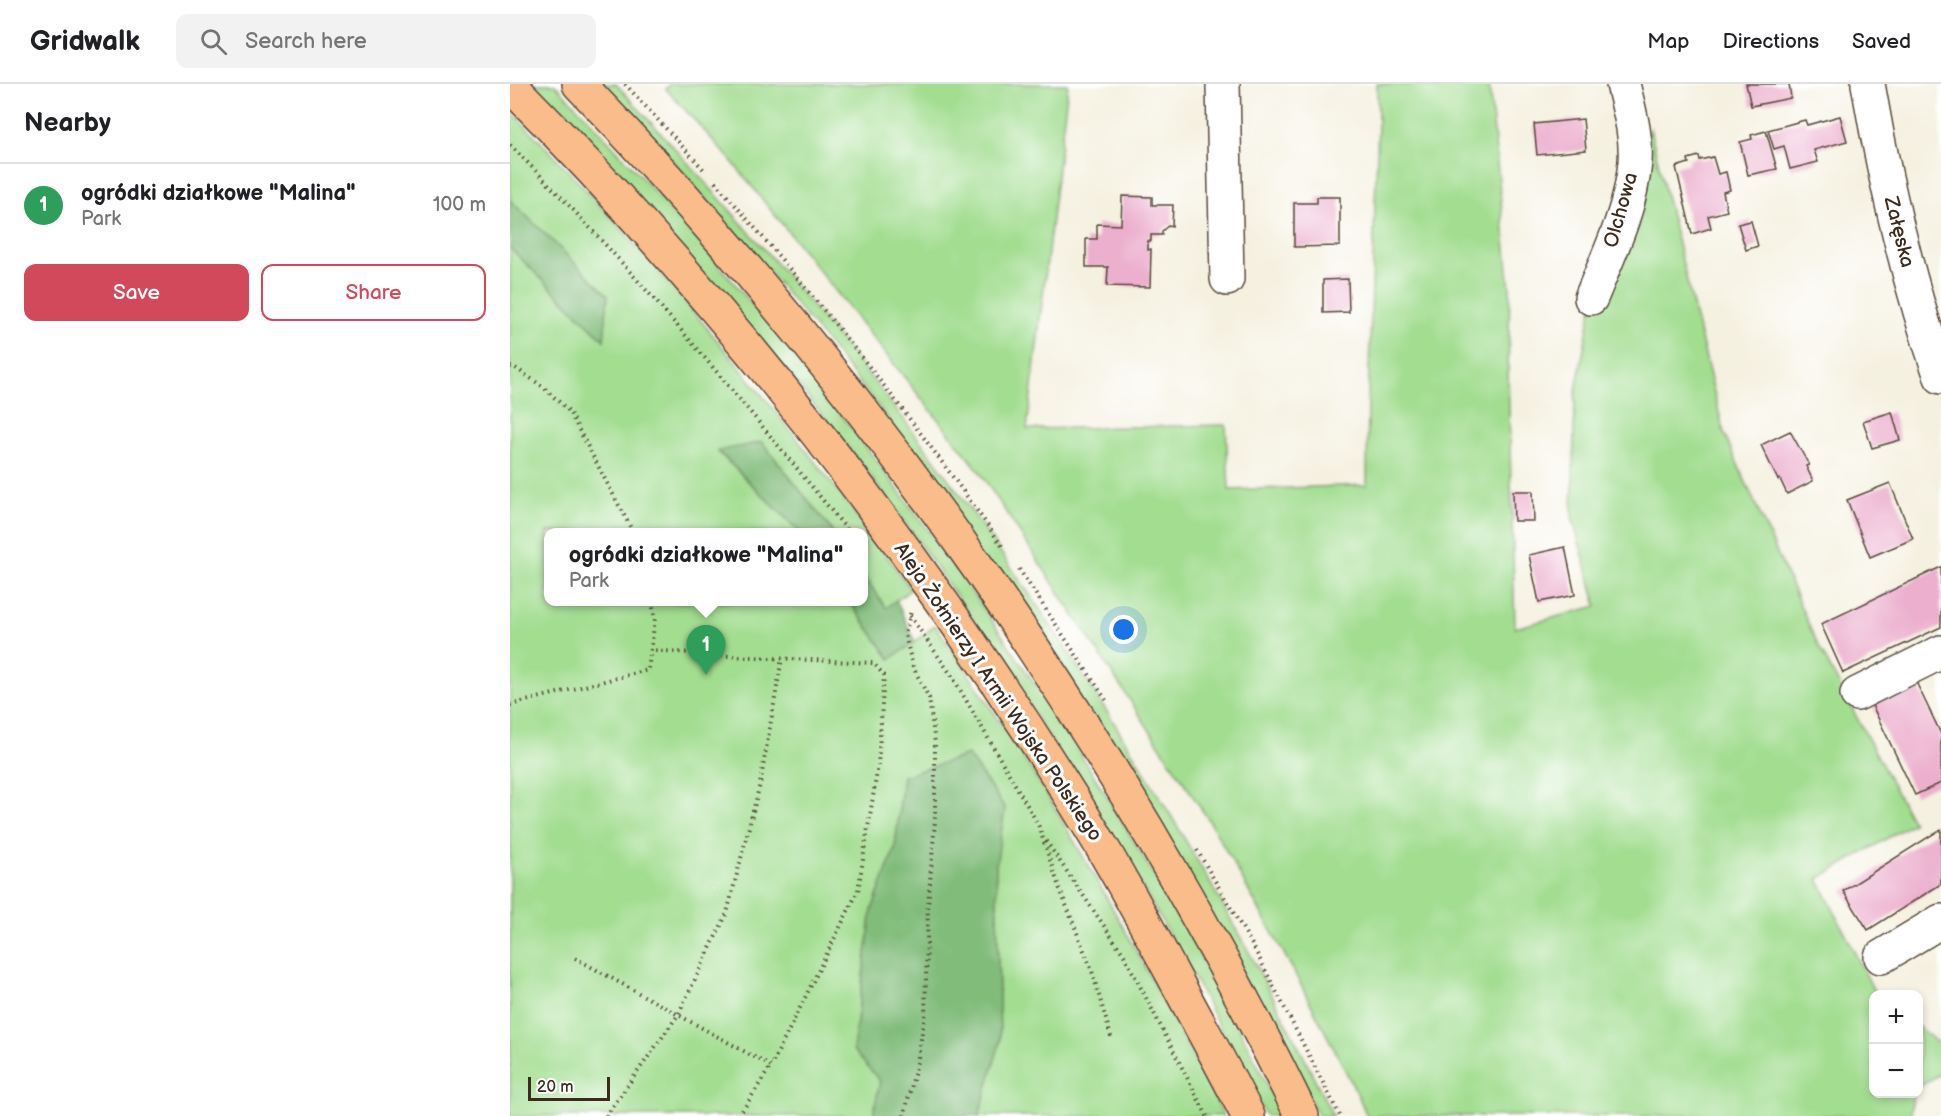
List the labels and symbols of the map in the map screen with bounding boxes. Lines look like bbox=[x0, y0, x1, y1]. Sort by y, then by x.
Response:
street label: Olchowa bbox=[1599, 170, 1643, 250]
street label: Załęska bbox=[1878, 193, 1919, 270]
street label: Aleja Żołnierzy I Armii Wojska Polskiego bbox=[889, 538, 1108, 846]
your location bbox=[1109, 615, 1138, 644]
pin: 1 bbox=[686, 626, 726, 675]
scale bar bbox=[528, 1074, 610, 1102]

